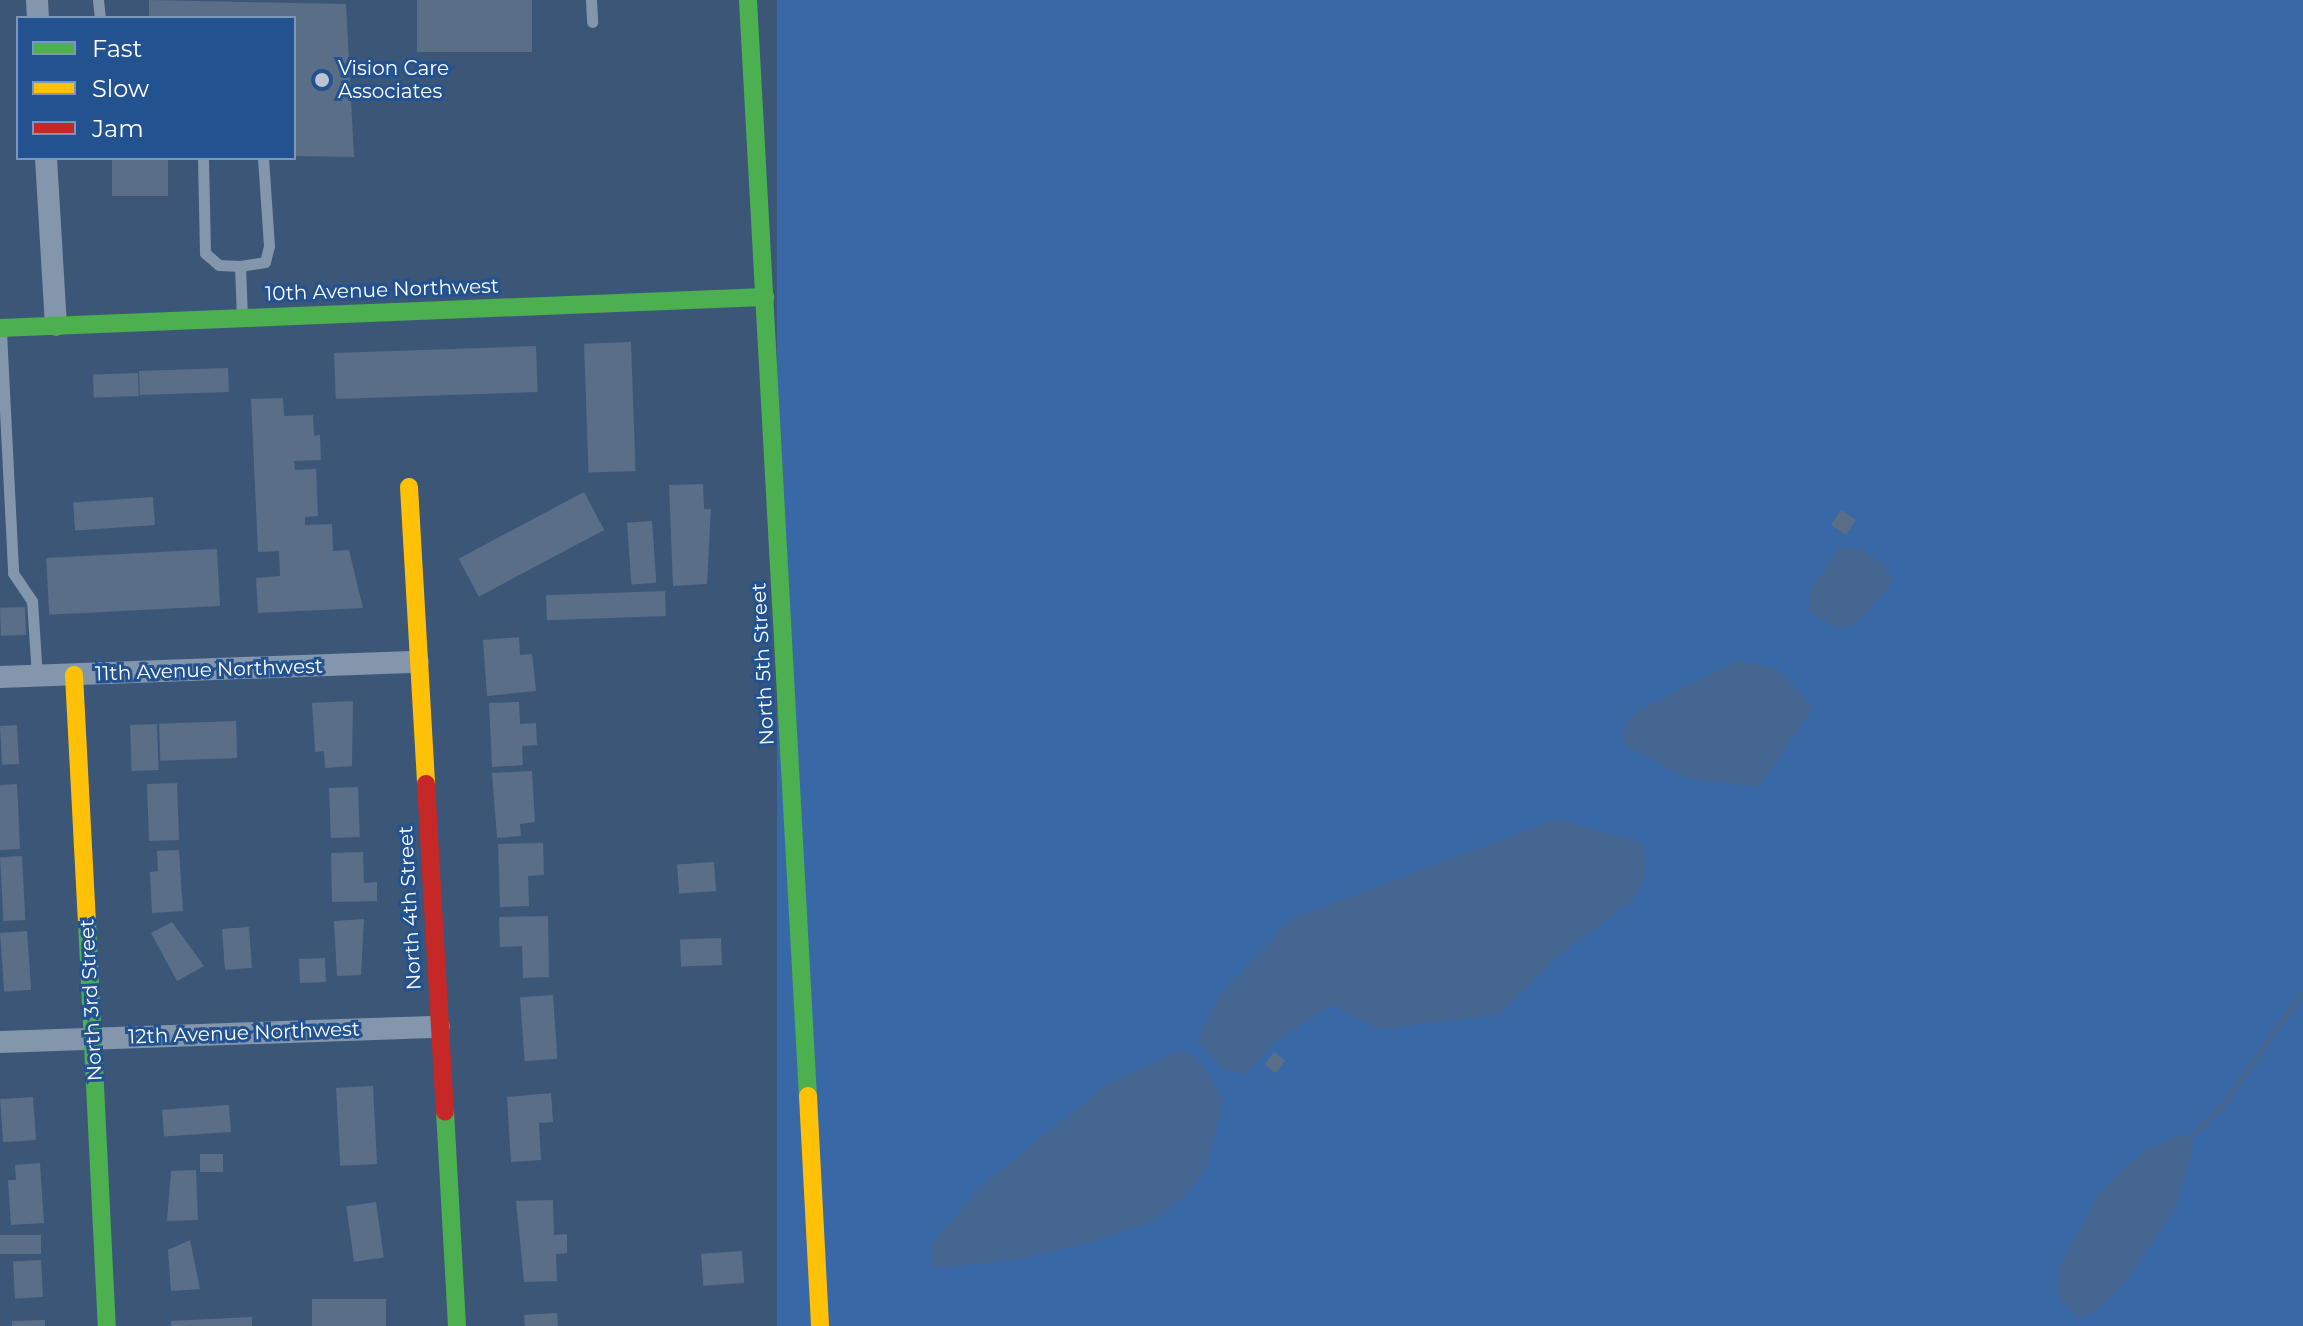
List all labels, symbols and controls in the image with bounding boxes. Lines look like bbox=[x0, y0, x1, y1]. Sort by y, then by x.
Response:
legend bbox=[16, 16, 296, 160]
text: Fast bbox=[92, 34, 142, 63]
place label: Vision Care Associates bbox=[338, 56, 449, 103]
marker: Vision Care Associates bbox=[313, 71, 331, 89]
text: Slow bbox=[92, 74, 149, 103]
text: Jam bbox=[92, 114, 144, 143]
street label: 10th Avenue Northwest bbox=[265, 274, 499, 306]
street label: North 5th Street bbox=[747, 582, 779, 746]
street label: 11th Avenue Northwest bbox=[95, 654, 323, 686]
street label: North 4th Street bbox=[394, 825, 426, 991]
street label: North 3rd Street bbox=[75, 918, 107, 1082]
street label: 12th Avenue Northwest bbox=[128, 1017, 360, 1049]

